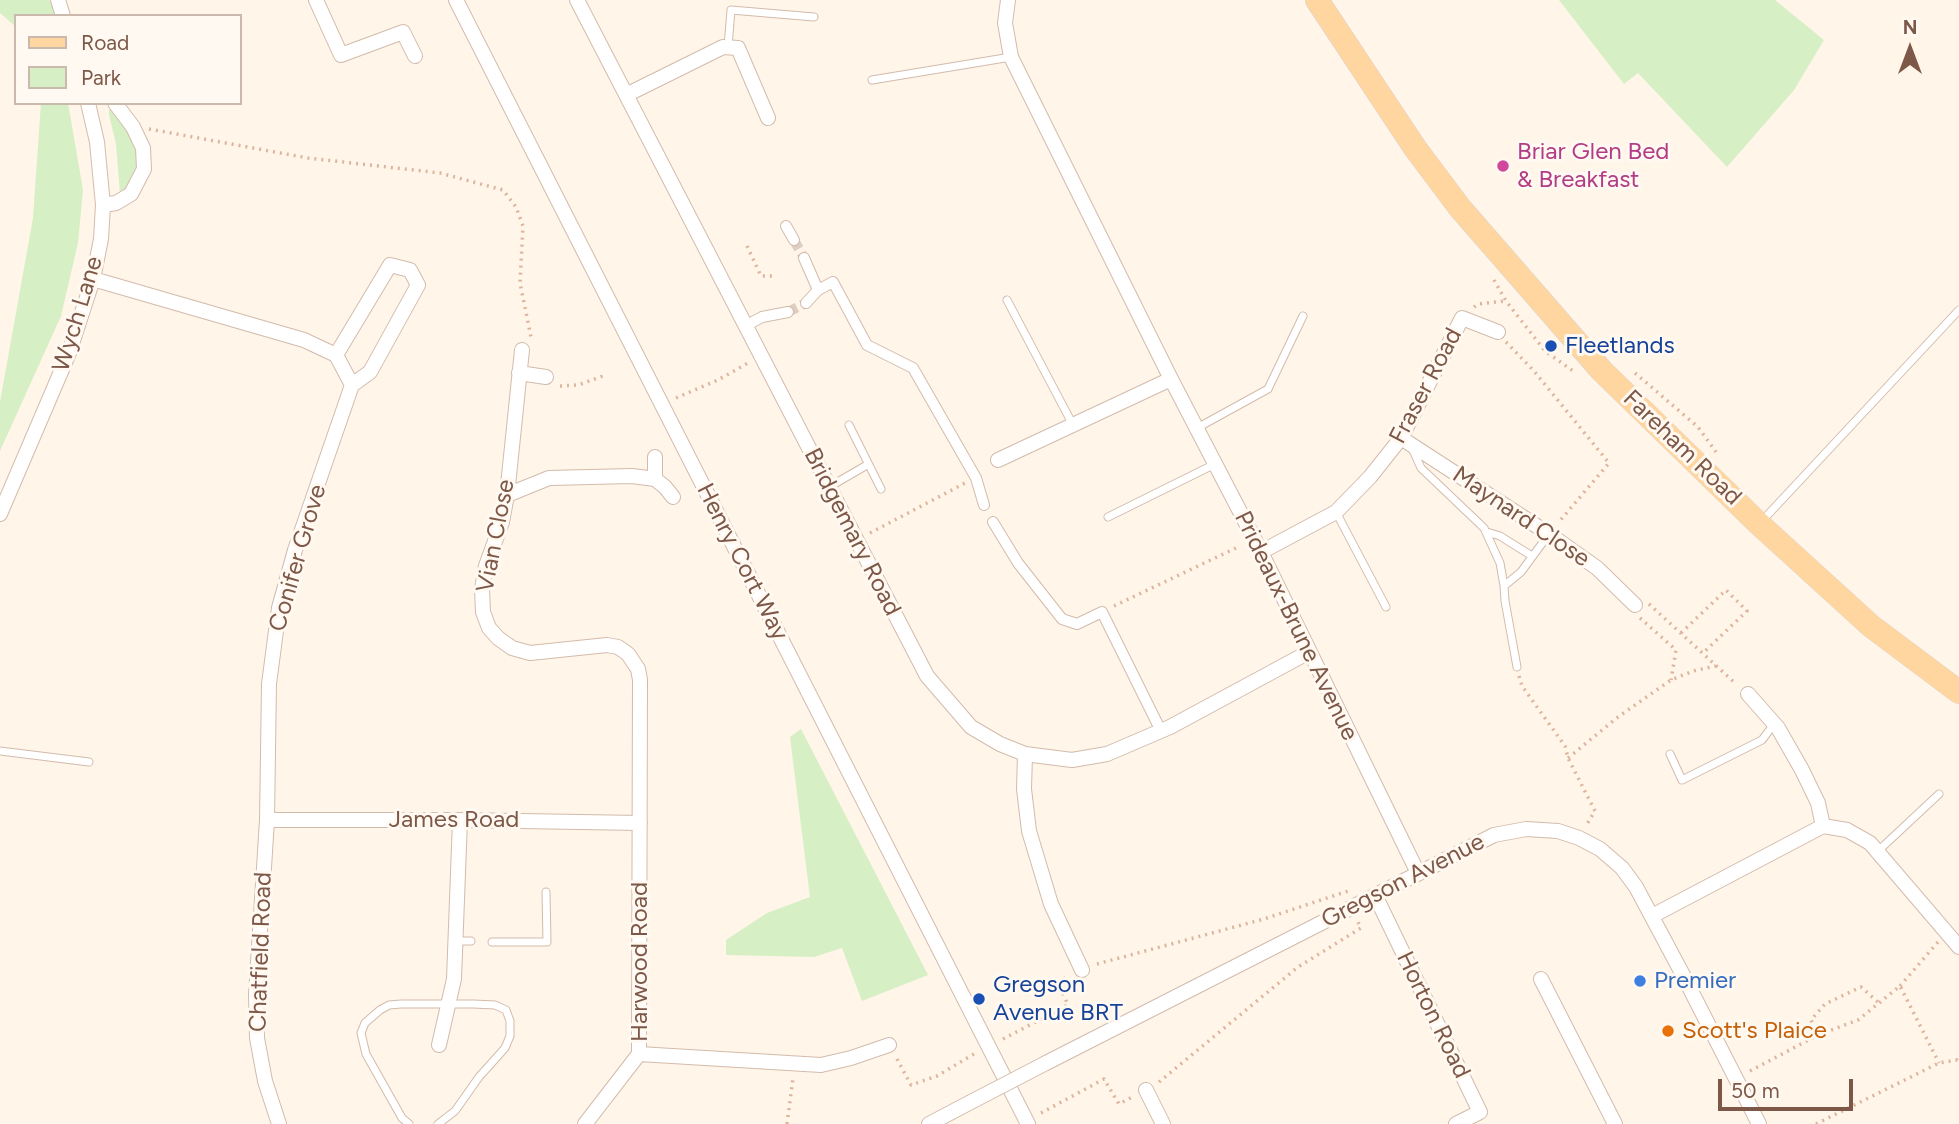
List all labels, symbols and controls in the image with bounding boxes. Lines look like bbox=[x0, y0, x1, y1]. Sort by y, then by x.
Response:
legend bbox=[14, 14, 242, 105]
north arrow bbox=[1875, 14, 1945, 84]
text: N bbox=[1903, 16, 1917, 39]
text: Road bbox=[81, 30, 129, 55]
text: Park bbox=[81, 65, 121, 90]
place label: Briar Glen Bed & Breakfast bbox=[1517, 138, 1669, 194]
marker: Briar Glen Bed & Breakfast bbox=[1495, 158, 1511, 174]
street label: Wych Lane bbox=[47, 253, 109, 375]
street label: Fraser Road bbox=[1384, 323, 1468, 449]
place label: Fleetlands bbox=[1565, 332, 1675, 360]
marker: Fleetlands bbox=[1543, 338, 1559, 354]
street label: Fareham Road bbox=[1617, 384, 1747, 512]
street label: Bridgemary Road bbox=[797, 443, 907, 621]
street label: Maynard Close bbox=[1447, 460, 1595, 574]
street label: Vian Close bbox=[471, 477, 521, 595]
street label: Henry Cort Way bbox=[690, 479, 794, 645]
street label: Conifer Grove bbox=[263, 481, 333, 635]
street label: Prideaux-Brune Avenue bbox=[1228, 507, 1364, 745]
street label: James Road bbox=[389, 806, 519, 834]
street label: Gregson Avenue bbox=[1317, 828, 1489, 934]
street label: Chatfield Road bbox=[244, 872, 278, 1032]
street label: Harwood Road bbox=[626, 882, 654, 1042]
street label: Horton Road bbox=[1390, 947, 1476, 1083]
place label: Premier bbox=[1654, 967, 1736, 995]
place label: Gregson Avenue BRT bbox=[993, 971, 1123, 1027]
marker: Premier bbox=[1632, 973, 1648, 989]
marker: Gregson Avenue BRT bbox=[971, 991, 987, 1007]
place label: Scott's Plaice bbox=[1682, 1017, 1827, 1045]
marker: Scott's Plaice bbox=[1660, 1023, 1676, 1039]
scale bar bbox=[1721, 1064, 1856, 1108]
text: 50 m bbox=[1731, 1078, 1780, 1103]

